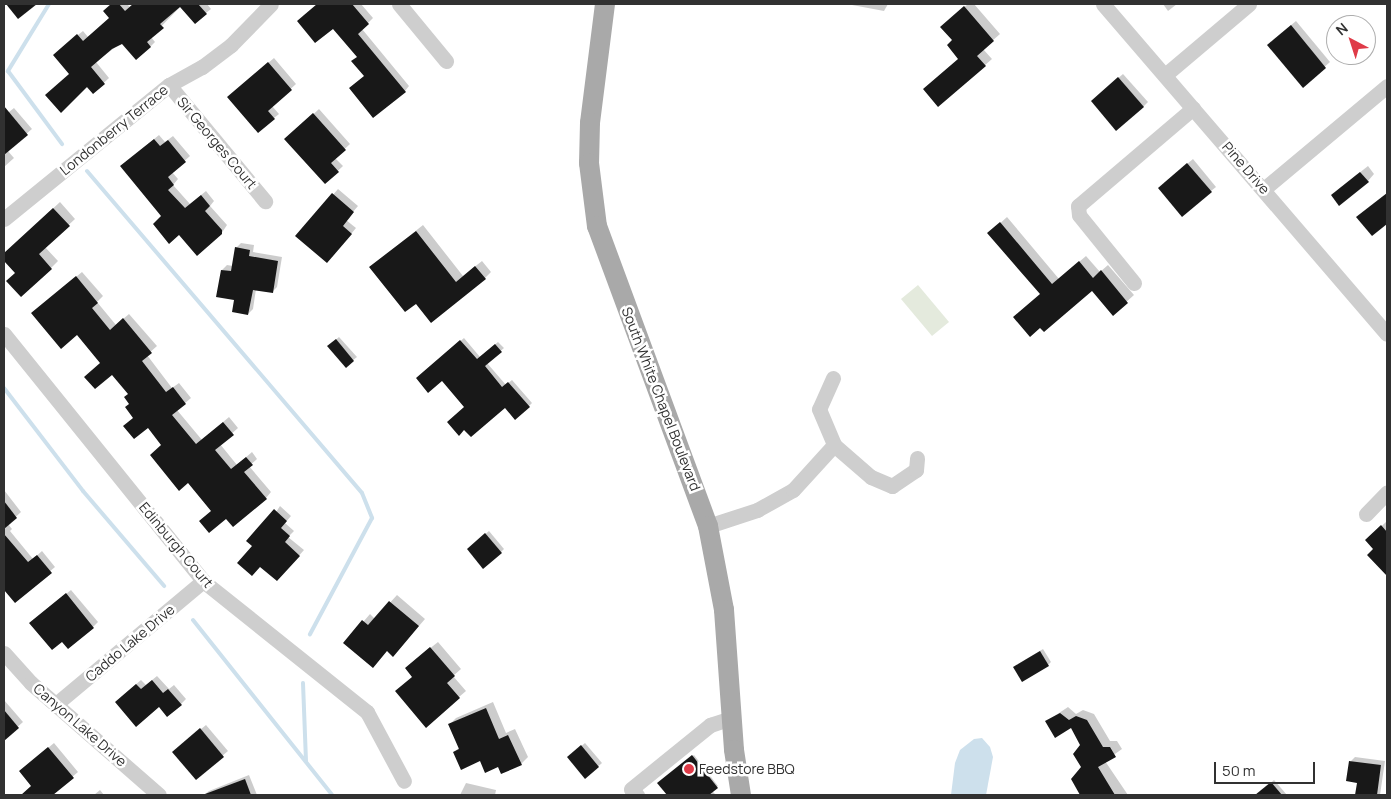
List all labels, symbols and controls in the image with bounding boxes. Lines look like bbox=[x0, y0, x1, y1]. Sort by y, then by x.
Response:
north arrow bbox=[1326, 15, 1376, 65]
text: N bbox=[1332, 18, 1352, 39]
street label: Londonberry Terrace bbox=[57, 81, 171, 179]
street label: Sir Georges Court bbox=[174, 94, 260, 192]
street label: Pine Drive bbox=[1219, 138, 1273, 198]
street label: South White Chapel Boulevard bbox=[618, 305, 704, 493]
street label: Edinburgh Court bbox=[136, 499, 216, 591]
street label: Caddo Lake Drive bbox=[82, 601, 178, 685]
street label: Canyon Lake Drive bbox=[30, 680, 130, 770]
scale bar bbox=[1216, 752, 1317, 784]
text: 50 m bbox=[1222, 760, 1256, 781]
place label: Feedstore BBQ bbox=[699, 761, 795, 777]
marker: Feedstore BBQ bbox=[683, 763, 695, 775]

